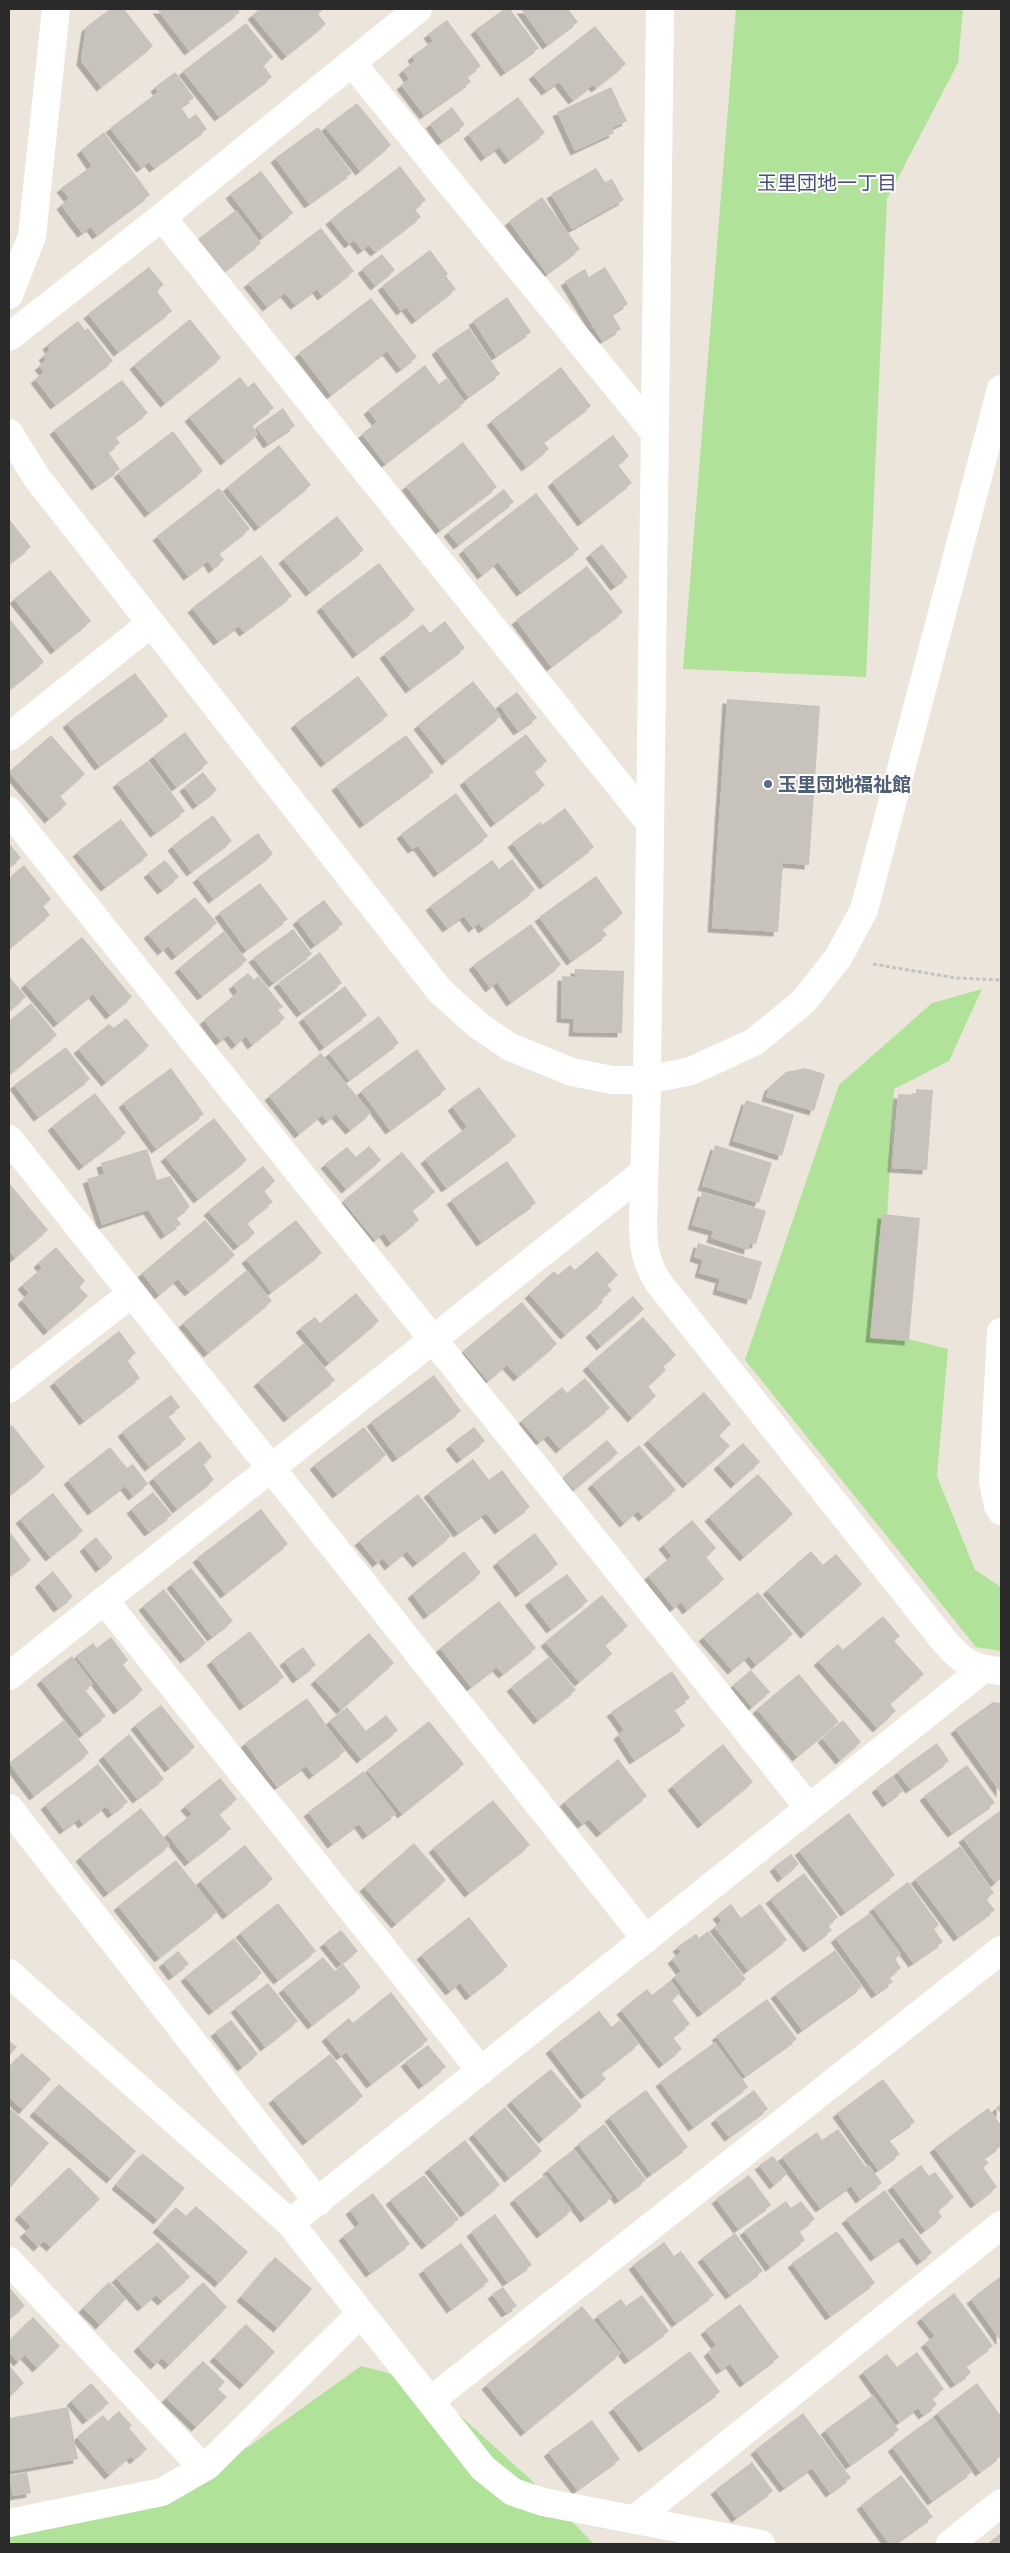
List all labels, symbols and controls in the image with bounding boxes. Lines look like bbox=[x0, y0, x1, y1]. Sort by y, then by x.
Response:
district label: 玉里団地一丁目 bbox=[757, 172, 897, 195]
place label: 玉里団地福祉館 bbox=[778, 774, 911, 796]
marker: 玉里団地福祉館 bbox=[762, 778, 774, 790]

